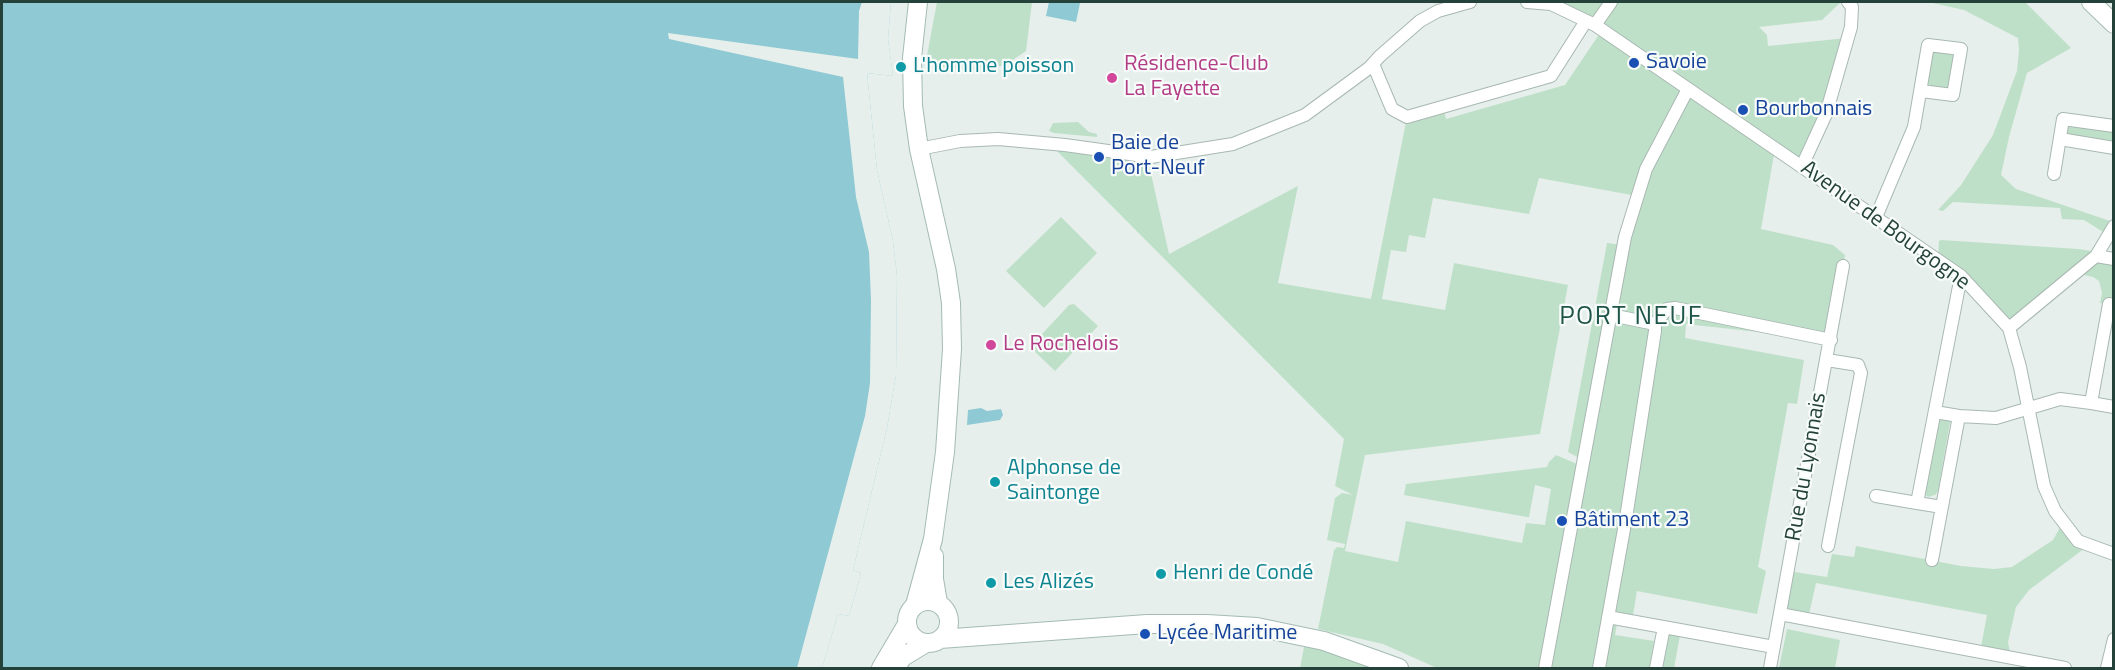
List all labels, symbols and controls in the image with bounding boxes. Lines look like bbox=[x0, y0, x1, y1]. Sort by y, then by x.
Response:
place label: Savoie bbox=[1646, 50, 1707, 76]
place label: Résidence-Club La Fayette bbox=[1124, 52, 1269, 104]
place label: L'homme poisson bbox=[913, 54, 1074, 80]
marker: Savoie bbox=[1627, 56, 1641, 70]
marker: L'homme poisson bbox=[894, 60, 908, 74]
marker: Résidence-Club La Fayette bbox=[1105, 71, 1119, 85]
place label: Bourbonnais bbox=[1755, 97, 1872, 123]
marker: Bourbonnais bbox=[1736, 103, 1750, 117]
place label: Baie de Port-Neuf bbox=[1111, 131, 1205, 182]
marker: Baie de Port-Neuf bbox=[1092, 150, 1106, 164]
street label: Avenue de Bourgogne bbox=[1795, 156, 1975, 296]
district label: PORT NEUF bbox=[1559, 302, 1703, 334]
place label: Le Rochelois bbox=[1003, 332, 1119, 358]
marker: Le Rochelois bbox=[984, 338, 998, 352]
street label: Rue du Lyonnais bbox=[1781, 391, 1833, 543]
place label: Alphonse de Saintonge bbox=[1007, 456, 1121, 508]
marker: Alphonse de Saintonge bbox=[988, 475, 1002, 489]
place label: Bâtiment 23 bbox=[1574, 508, 1690, 534]
marker: Bâtiment 23 bbox=[1555, 514, 1569, 528]
place label: Henri de Condé bbox=[1173, 561, 1313, 587]
marker: Henri de Condé bbox=[1154, 567, 1168, 581]
place label: Les Alizés bbox=[1003, 570, 1094, 596]
marker: Les Alizés bbox=[984, 576, 998, 590]
place label: Lycée Maritime bbox=[1157, 621, 1297, 647]
marker: Lycée Maritime bbox=[1138, 627, 1152, 641]

